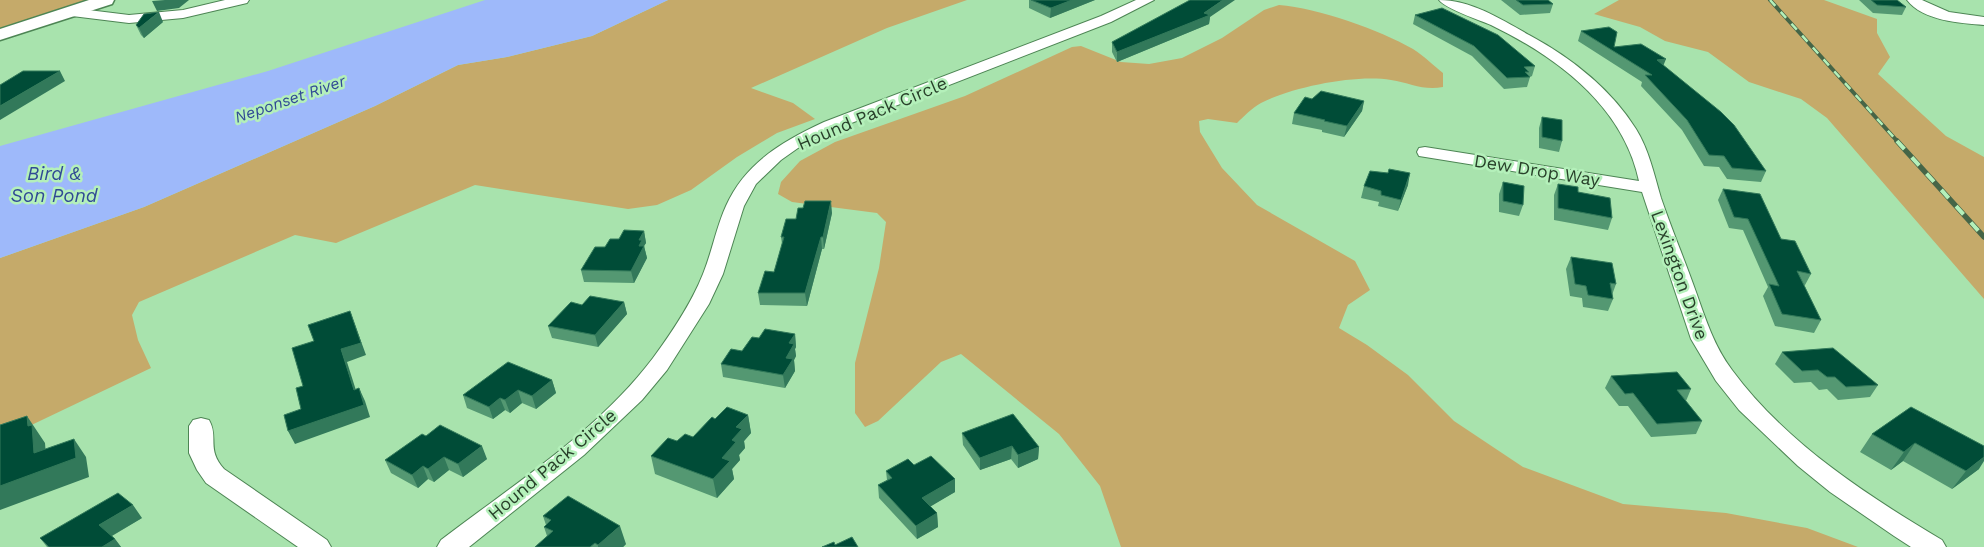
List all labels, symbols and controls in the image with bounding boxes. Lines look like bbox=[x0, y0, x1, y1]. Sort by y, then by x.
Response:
water label: Neponset River bbox=[232, 71, 349, 127]
street label: Hound Pack Circle bbox=[794, 72, 950, 154]
street label: Dew Drop Way bbox=[1473, 150, 1602, 190]
water label: Bird & Son Pond bbox=[11, 162, 99, 207]
street label: Lexington Drive bbox=[1647, 207, 1713, 343]
street label: Hound Pack Circle bbox=[484, 404, 620, 524]

